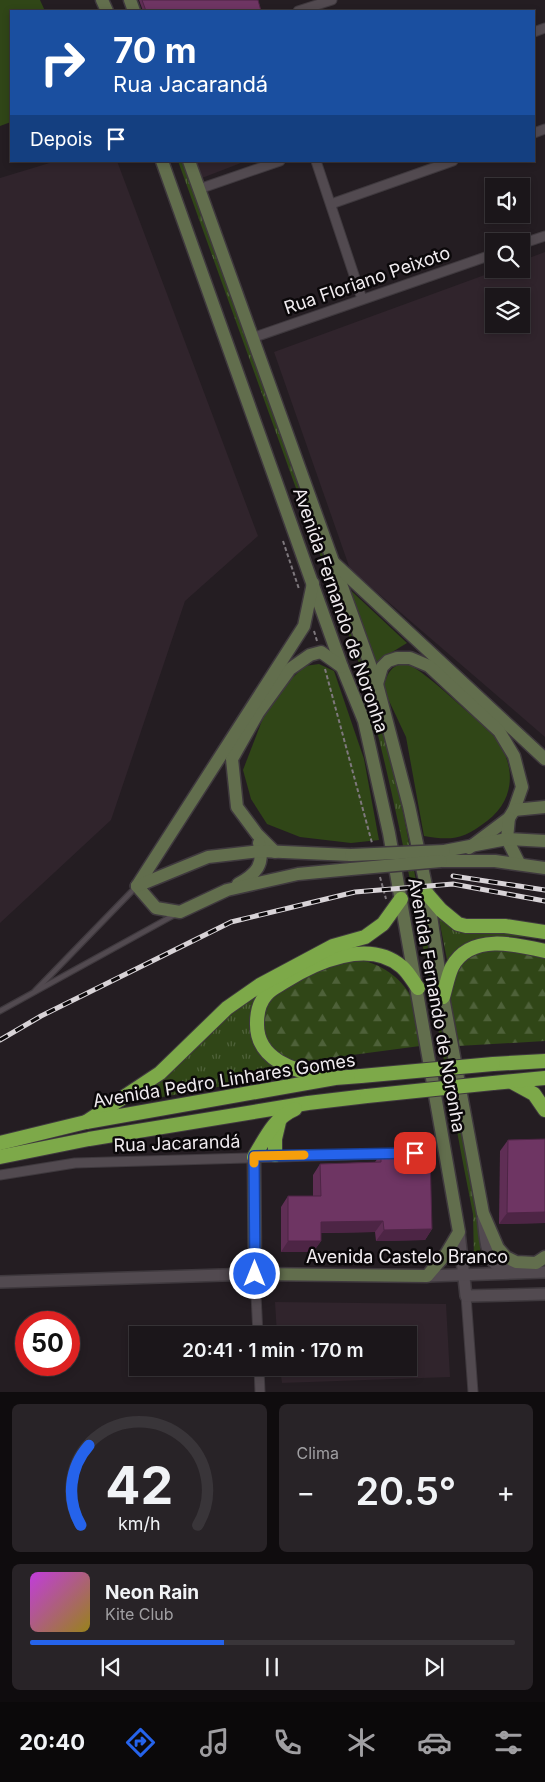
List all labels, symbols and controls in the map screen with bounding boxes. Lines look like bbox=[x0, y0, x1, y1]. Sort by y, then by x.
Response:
text: 70 m bbox=[113, 29, 197, 71]
icon: right bbox=[30, 30, 95, 95]
text: Rua Jacarandá bbox=[113, 71, 268, 97]
icon: arrive bbox=[102, 125, 130, 153]
text: Depois bbox=[30, 128, 92, 151]
map controls bbox=[485, 178, 530, 333]
button: sound bbox=[485, 178, 530, 223]
button: search bbox=[485, 233, 530, 278]
street label: Rua Floriano Peixoto bbox=[281, 242, 453, 318]
button: layers bbox=[485, 288, 530, 333]
street label: Avenida Fernando de Noronha bbox=[289, 485, 393, 735]
street label: Avenida Fernando de Noronha bbox=[404, 876, 470, 1134]
street label: Avenida Pedro Linhares Gomes bbox=[91, 1049, 357, 1111]
street label: Rua Jacarandá bbox=[113, 1130, 241, 1156]
pin bbox=[394, 1132, 436, 1174]
icon: arrive bbox=[401, 1139, 429, 1167]
street label: Avenida Castelo Branco bbox=[306, 1246, 508, 1267]
position arrow bbox=[228, 1247, 280, 1299]
speed limit sign: 50 bbox=[15, 1311, 80, 1376]
text: 20:41 · 1 min · 170 m bbox=[182, 1339, 364, 1362]
text: Clima bbox=[297, 1443, 339, 1463]
text: 42 bbox=[105, 1454, 173, 1517]
text: 20.5° bbox=[355, 1468, 456, 1514]
text: − bbox=[297, 1475, 315, 1509]
text: + bbox=[496, 1475, 515, 1509]
text: km/h bbox=[118, 1513, 160, 1534]
text: Neon Rain bbox=[105, 1581, 199, 1604]
text: Kite Club bbox=[105, 1604, 174, 1624]
icon: previous bbox=[97, 1653, 125, 1681]
icon: pause bbox=[258, 1653, 286, 1681]
icon: next bbox=[420, 1653, 448, 1681]
icon: directions bbox=[123, 1725, 158, 1760]
icon: music bbox=[197, 1725, 232, 1760]
icon: phone bbox=[270, 1725, 305, 1760]
icon: climate bbox=[344, 1725, 379, 1760]
icon: car bbox=[417, 1725, 452, 1760]
icon: filters bbox=[491, 1725, 526, 1760]
text: 20:40 bbox=[19, 1729, 85, 1755]

